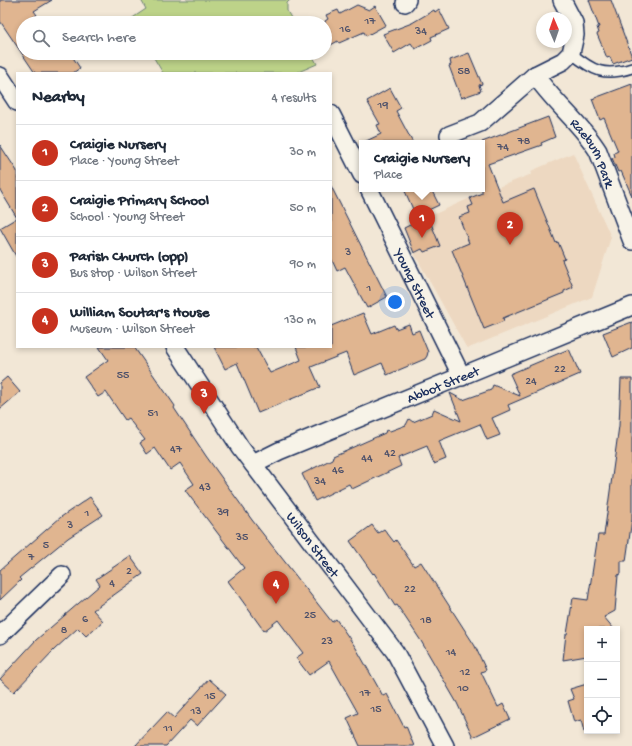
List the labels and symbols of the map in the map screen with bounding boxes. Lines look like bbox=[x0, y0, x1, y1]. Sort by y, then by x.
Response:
north arrow bbox=[536, 12, 572, 48]
house number: 17 bbox=[363, 15, 376, 29]
house number: 16 bbox=[339, 23, 351, 37]
house number: 34 bbox=[414, 25, 427, 39]
house number: 58 bbox=[458, 65, 471, 79]
house number: 19 bbox=[377, 99, 388, 113]
street label: Raeburn Park bbox=[565, 116, 618, 192]
house number: 78 bbox=[517, 135, 531, 149]
house number: 74 bbox=[496, 141, 509, 155]
pin: 1 bbox=[409, 205, 435, 238]
pin: 2 bbox=[497, 212, 523, 245]
street label: Young Street bbox=[388, 245, 438, 323]
house number: 3 bbox=[344, 246, 351, 260]
house number: 1 bbox=[366, 282, 372, 296]
your location bbox=[385, 292, 405, 312]
street label: Abbot Street bbox=[405, 363, 484, 409]
house number: 22 bbox=[554, 363, 566, 377]
house number: 55 bbox=[117, 369, 129, 383]
house number: 24 bbox=[525, 375, 537, 389]
pin: 3 bbox=[191, 381, 217, 414]
house number: 51 bbox=[147, 407, 159, 421]
house number: 47 bbox=[170, 443, 183, 457]
house number: 42 bbox=[384, 447, 396, 461]
house number: 44 bbox=[361, 452, 373, 466]
house number: 46 bbox=[332, 464, 345, 478]
house number: 34 bbox=[313, 475, 326, 489]
house number: 43 bbox=[199, 481, 211, 495]
house number: 39 bbox=[216, 506, 229, 520]
house number: 1 bbox=[84, 507, 90, 521]
street label: Wilson Street bbox=[281, 509, 342, 583]
house number: 3 bbox=[66, 519, 73, 533]
house number: 35 bbox=[235, 531, 248, 545]
house number: 5 bbox=[43, 539, 49, 553]
house number: 7 bbox=[27, 551, 35, 565]
house number: 2 bbox=[126, 565, 132, 579]
pin: 4 bbox=[263, 571, 289, 604]
house number: 4 bbox=[109, 577, 115, 591]
house number: 22 bbox=[404, 583, 416, 597]
house number: 25 bbox=[304, 609, 316, 623]
house number: 6 bbox=[82, 613, 89, 627]
house number: 18 bbox=[419, 614, 432, 628]
house number: 8 bbox=[61, 624, 68, 638]
house number: 23 bbox=[321, 635, 333, 649]
house number: 14 bbox=[445, 646, 457, 660]
house number: 12 bbox=[459, 666, 470, 680]
house number: 10 bbox=[456, 682, 469, 696]
house number: 17 bbox=[358, 687, 371, 701]
house number: 15 bbox=[203, 690, 216, 704]
house number: 15 bbox=[369, 703, 382, 717]
house number: 13 bbox=[189, 705, 202, 719]
house number: 11 bbox=[162, 722, 173, 736]

